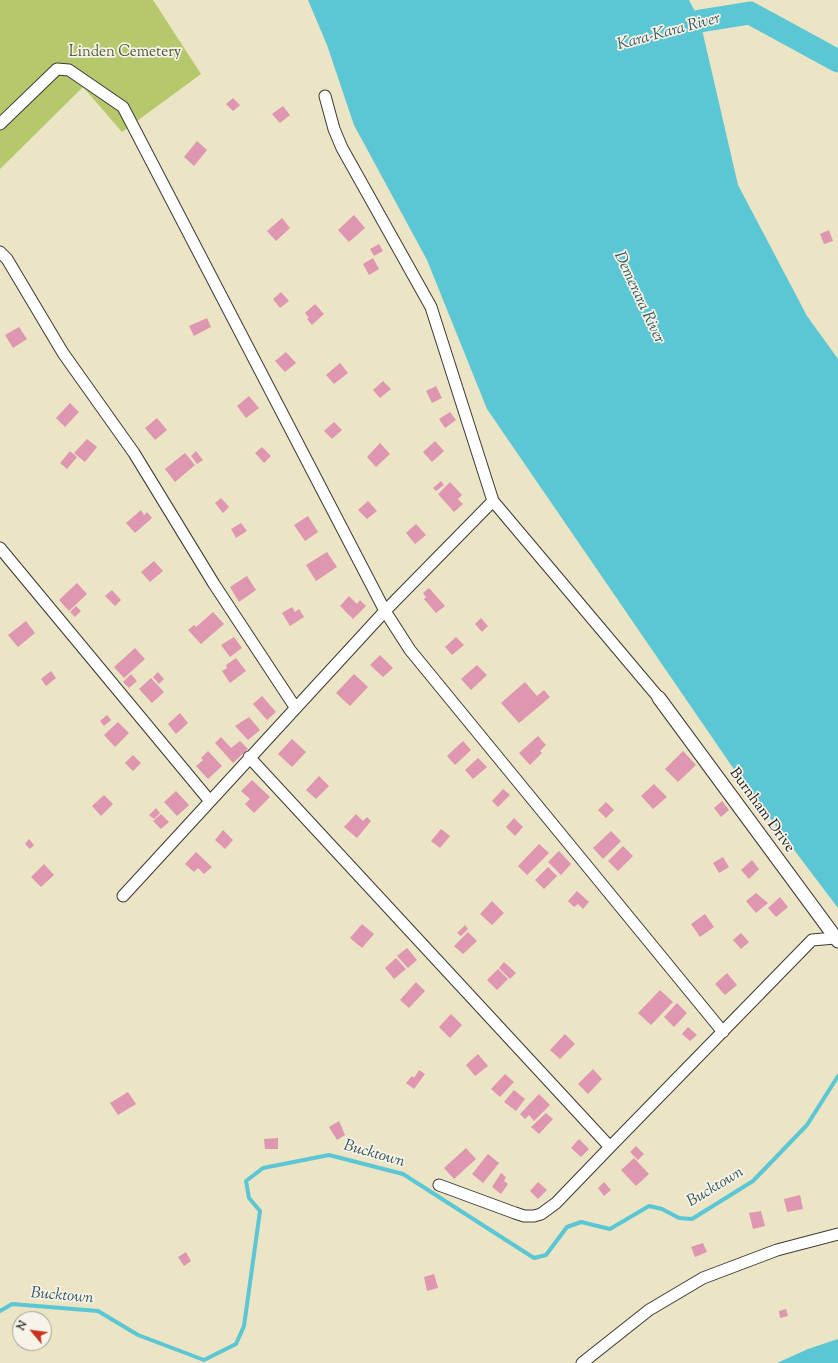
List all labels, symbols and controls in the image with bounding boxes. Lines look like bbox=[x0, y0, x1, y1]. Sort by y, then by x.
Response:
water label: Kara-Kara River bbox=[615, 10, 723, 56]
park label: Linden Cemetery bbox=[69, 44, 181, 62]
water label: Demerara River bbox=[608, 249, 668, 347]
street label: Burnham Drive bbox=[724, 765, 798, 857]
water label: Bucktown bbox=[341, 1137, 407, 1173]
water label: Bucktown bbox=[684, 1164, 748, 1212]
water label: Bucktown bbox=[30, 1285, 94, 1309]
north arrow bbox=[12, 1311, 52, 1351]
text: N bbox=[13, 1318, 32, 1333]

